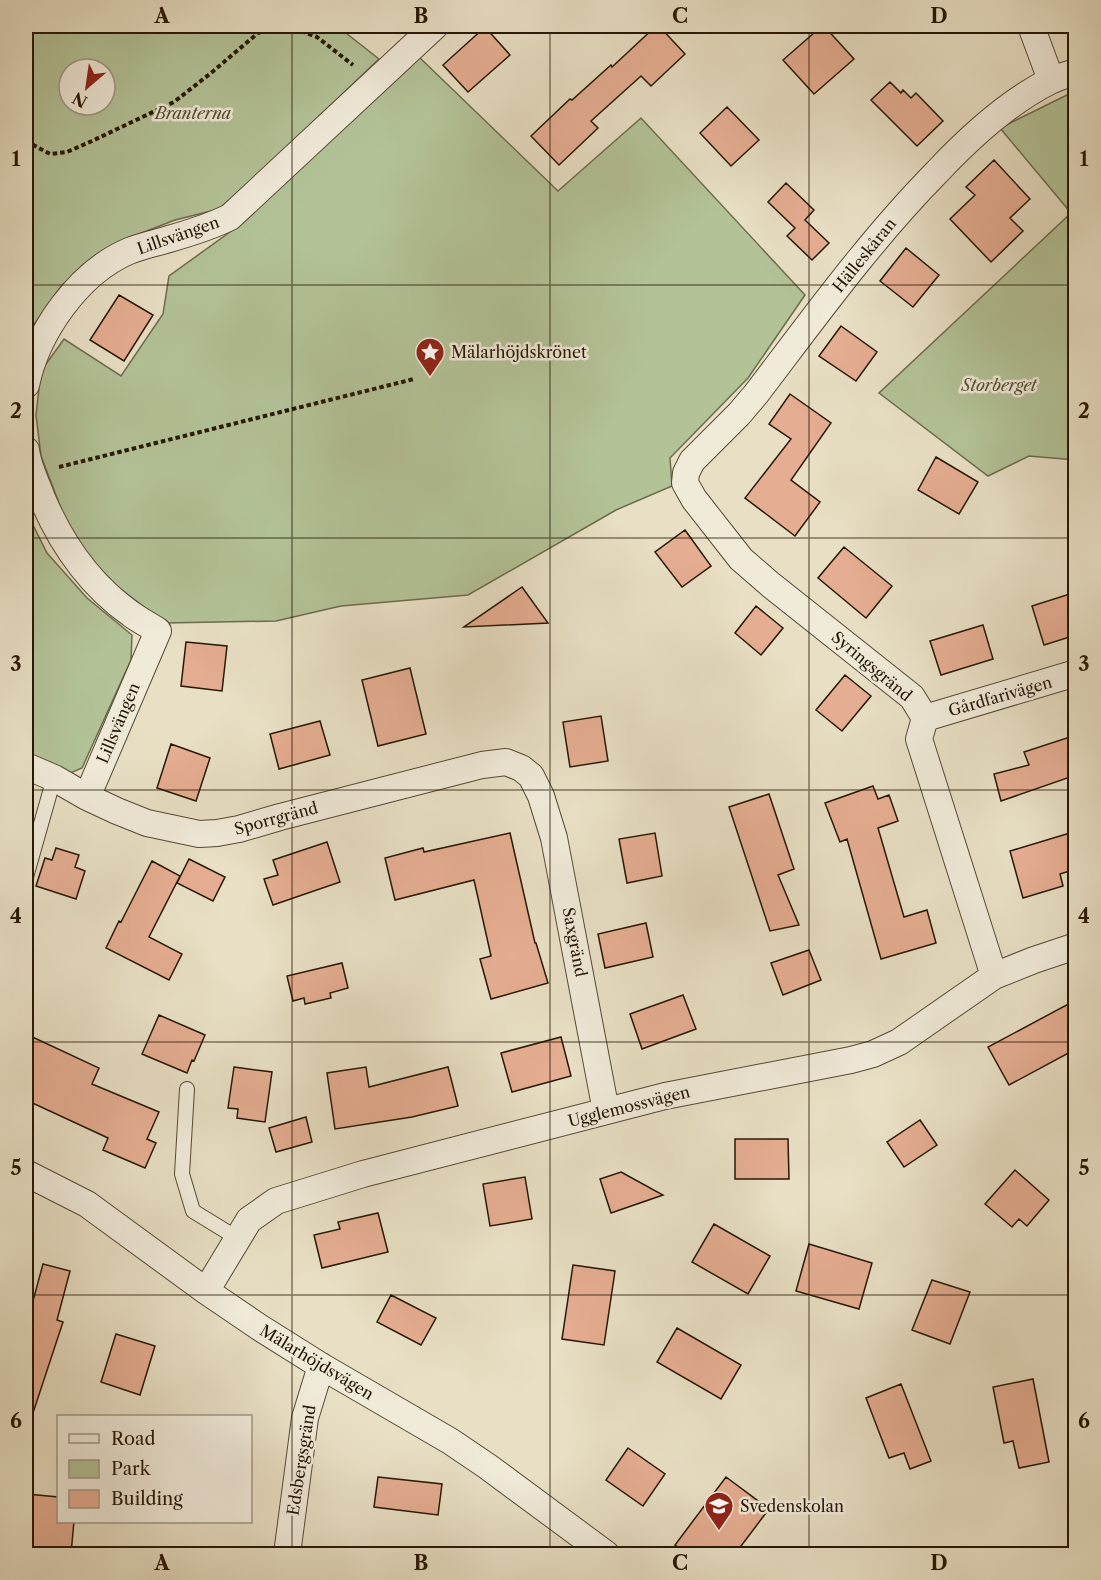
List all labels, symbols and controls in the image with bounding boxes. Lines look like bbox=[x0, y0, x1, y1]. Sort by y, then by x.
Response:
text: A bbox=[153, 4, 170, 28]
text: B bbox=[414, 4, 429, 28]
text: C bbox=[672, 4, 688, 28]
text: D bbox=[930, 4, 948, 28]
north arrow bbox=[57, 57, 117, 117]
text: N bbox=[69, 88, 91, 112]
park label: Branterna bbox=[153, 103, 232, 123]
text: 1 bbox=[12, 147, 21, 171]
text: 1 bbox=[1080, 147, 1089, 171]
street label: Lillsvängen bbox=[134, 212, 222, 258]
street label: Hälleskåran bbox=[828, 214, 900, 296]
place icon: Mälarhöjdskrönet bbox=[414, 336, 446, 378]
place label: Mälarhöjdskrönet bbox=[451, 342, 587, 362]
park label: Storberget bbox=[961, 375, 1038, 395]
text: 2 bbox=[10, 399, 22, 423]
text: 2 bbox=[1078, 399, 1090, 423]
street label: Syringsgränd bbox=[828, 627, 916, 706]
text: 3 bbox=[10, 652, 22, 676]
text: 3 bbox=[1078, 652, 1090, 676]
street label: Gårdfarivägen bbox=[946, 672, 1054, 720]
street label: Lillsvängen bbox=[92, 680, 144, 766]
street label: Sporrgränd bbox=[232, 797, 320, 839]
text: 4 bbox=[10, 904, 22, 928]
text: 4 bbox=[1078, 904, 1090, 928]
street label: Saxgränd bbox=[558, 905, 592, 979]
street label: Ugglemossvägen bbox=[566, 1081, 692, 1131]
text: 5 bbox=[10, 1156, 22, 1180]
text: 5 bbox=[1078, 1156, 1090, 1180]
street label: Mälarhöjdsvägen bbox=[256, 1320, 378, 1404]
street label: Edsbergsgränd bbox=[282, 1403, 320, 1517]
text: 6 bbox=[10, 1409, 22, 1433]
text: 6 bbox=[1078, 1409, 1090, 1433]
legend bbox=[57, 1415, 252, 1523]
text: Road bbox=[111, 1428, 156, 1450]
text: Park bbox=[111, 1458, 152, 1480]
text: Building bbox=[111, 1488, 183, 1510]
school or university icon: Svedenskolan bbox=[703, 1490, 735, 1532]
place label: Svedenskolan bbox=[740, 1496, 844, 1516]
text: A bbox=[153, 1551, 170, 1575]
text: B bbox=[414, 1551, 429, 1575]
text: C bbox=[672, 1551, 688, 1575]
text: D bbox=[930, 1551, 948, 1575]

